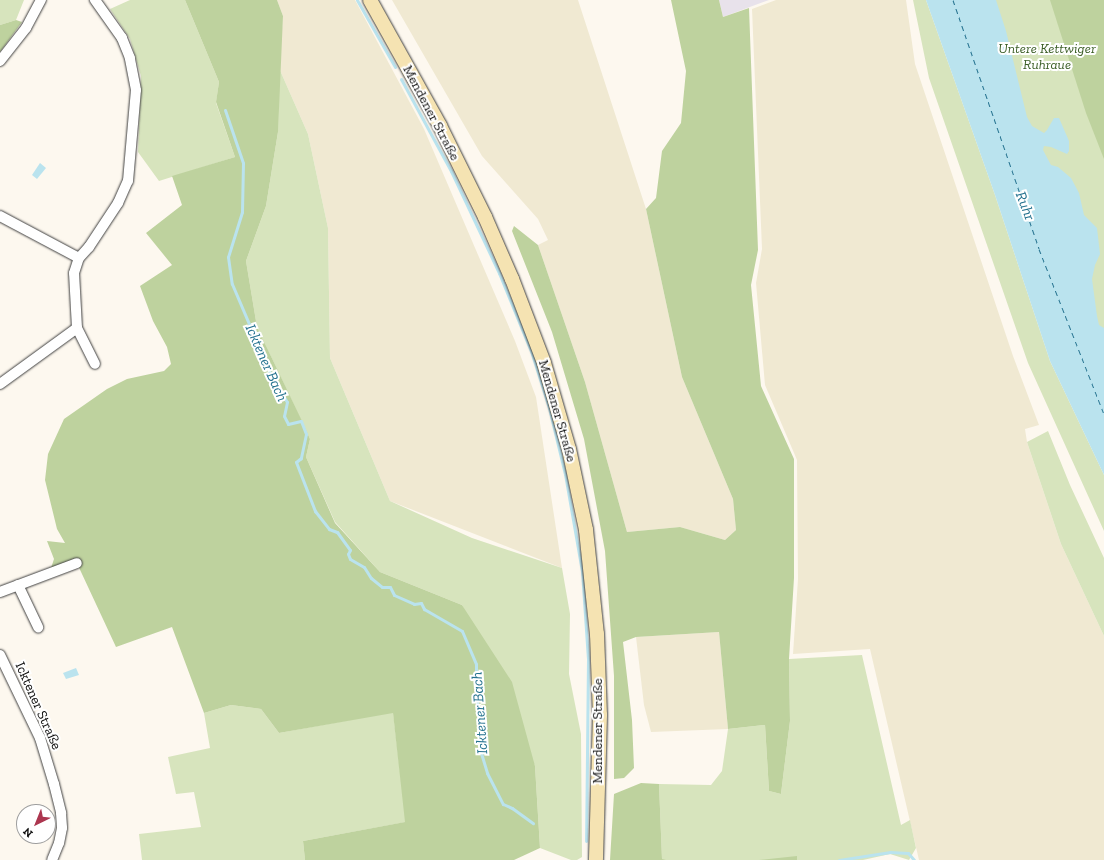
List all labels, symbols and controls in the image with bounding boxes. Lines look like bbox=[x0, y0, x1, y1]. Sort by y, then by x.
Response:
park label: Untere Kettwiger Ruhraue bbox=[998, 41, 1096, 74]
street label: Mendener Straße bbox=[399, 62, 463, 164]
water label: Ruhr bbox=[1011, 189, 1039, 223]
water label: Icktener Bach bbox=[241, 322, 291, 404]
street label: Mendener Straße bbox=[534, 358, 580, 464]
street label: Icktener Straße bbox=[11, 659, 65, 753]
water label: Icktener Bach bbox=[468, 671, 492, 755]
street label: Mendener Straße bbox=[590, 678, 606, 784]
north arrow bbox=[16, 804, 56, 844]
text: N bbox=[21, 825, 36, 840]

